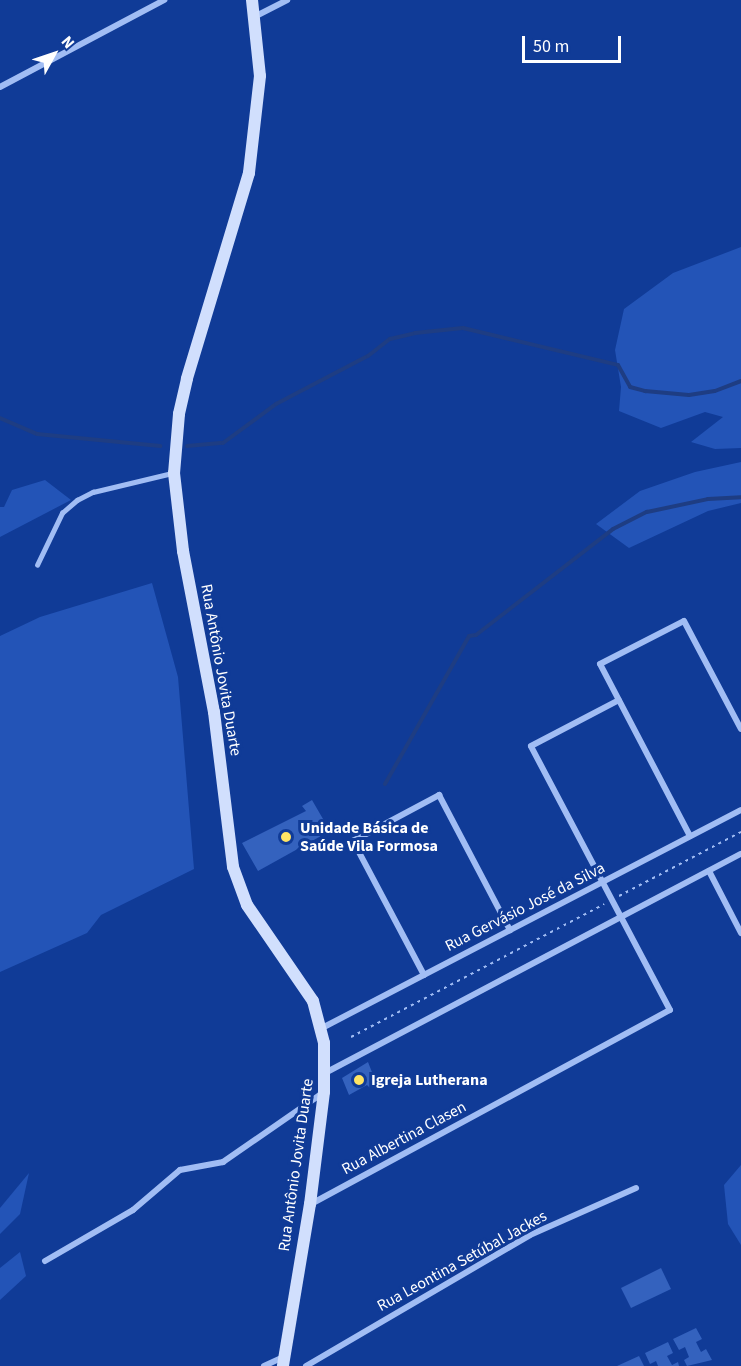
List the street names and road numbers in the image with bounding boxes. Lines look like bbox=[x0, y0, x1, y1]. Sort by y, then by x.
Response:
street label: Rua Antônio Jovita Duarte bbox=[196, 583, 246, 757]
street label: Rua Gervásio José da Silva bbox=[442, 858, 608, 956]
street label: Rua Antônio Jovita Duarte bbox=[274, 1077, 318, 1253]
street label: Rua Albertina Clasen bbox=[338, 1097, 470, 1179]
street label: Rua Leontina Setúbal Jackes bbox=[374, 1206, 550, 1316]

